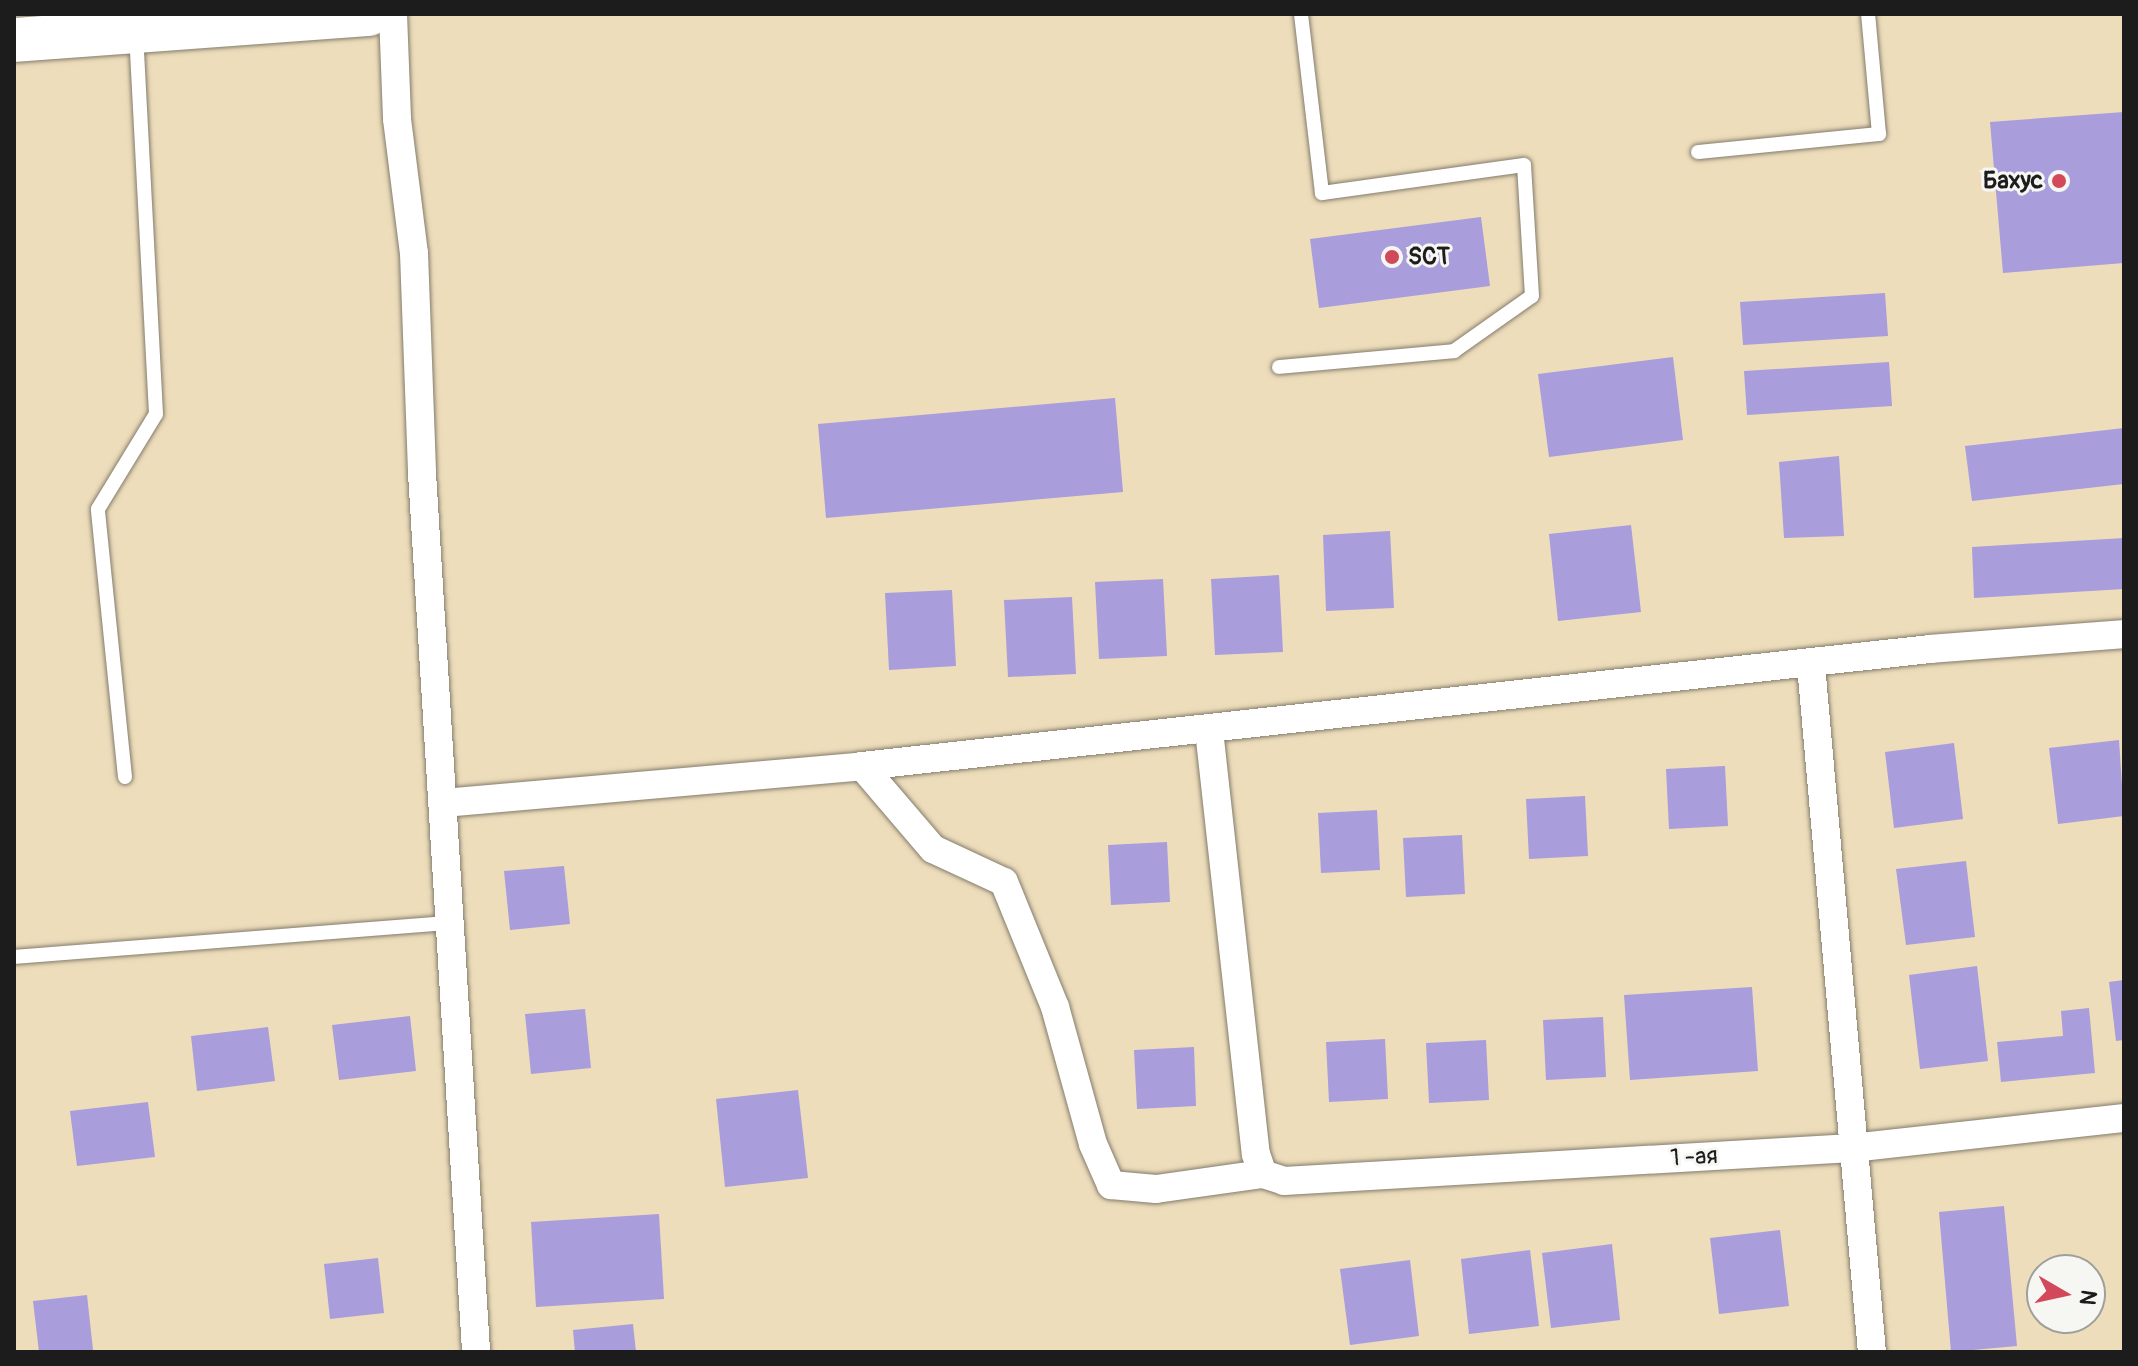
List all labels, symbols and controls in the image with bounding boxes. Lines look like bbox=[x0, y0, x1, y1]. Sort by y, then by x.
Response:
place label: Бахус bbox=[1983, 167, 2043, 195]
marker: Бахус bbox=[2050, 172, 2068, 190]
place label: SCT bbox=[1408, 243, 1450, 271]
marker: SCT bbox=[1383, 248, 1401, 266]
street label: 1 -ая bbox=[1670, 1141, 1718, 1173]
north arrow bbox=[2026, 1254, 2106, 1334]
text: N bbox=[2073, 1288, 2103, 1307]

